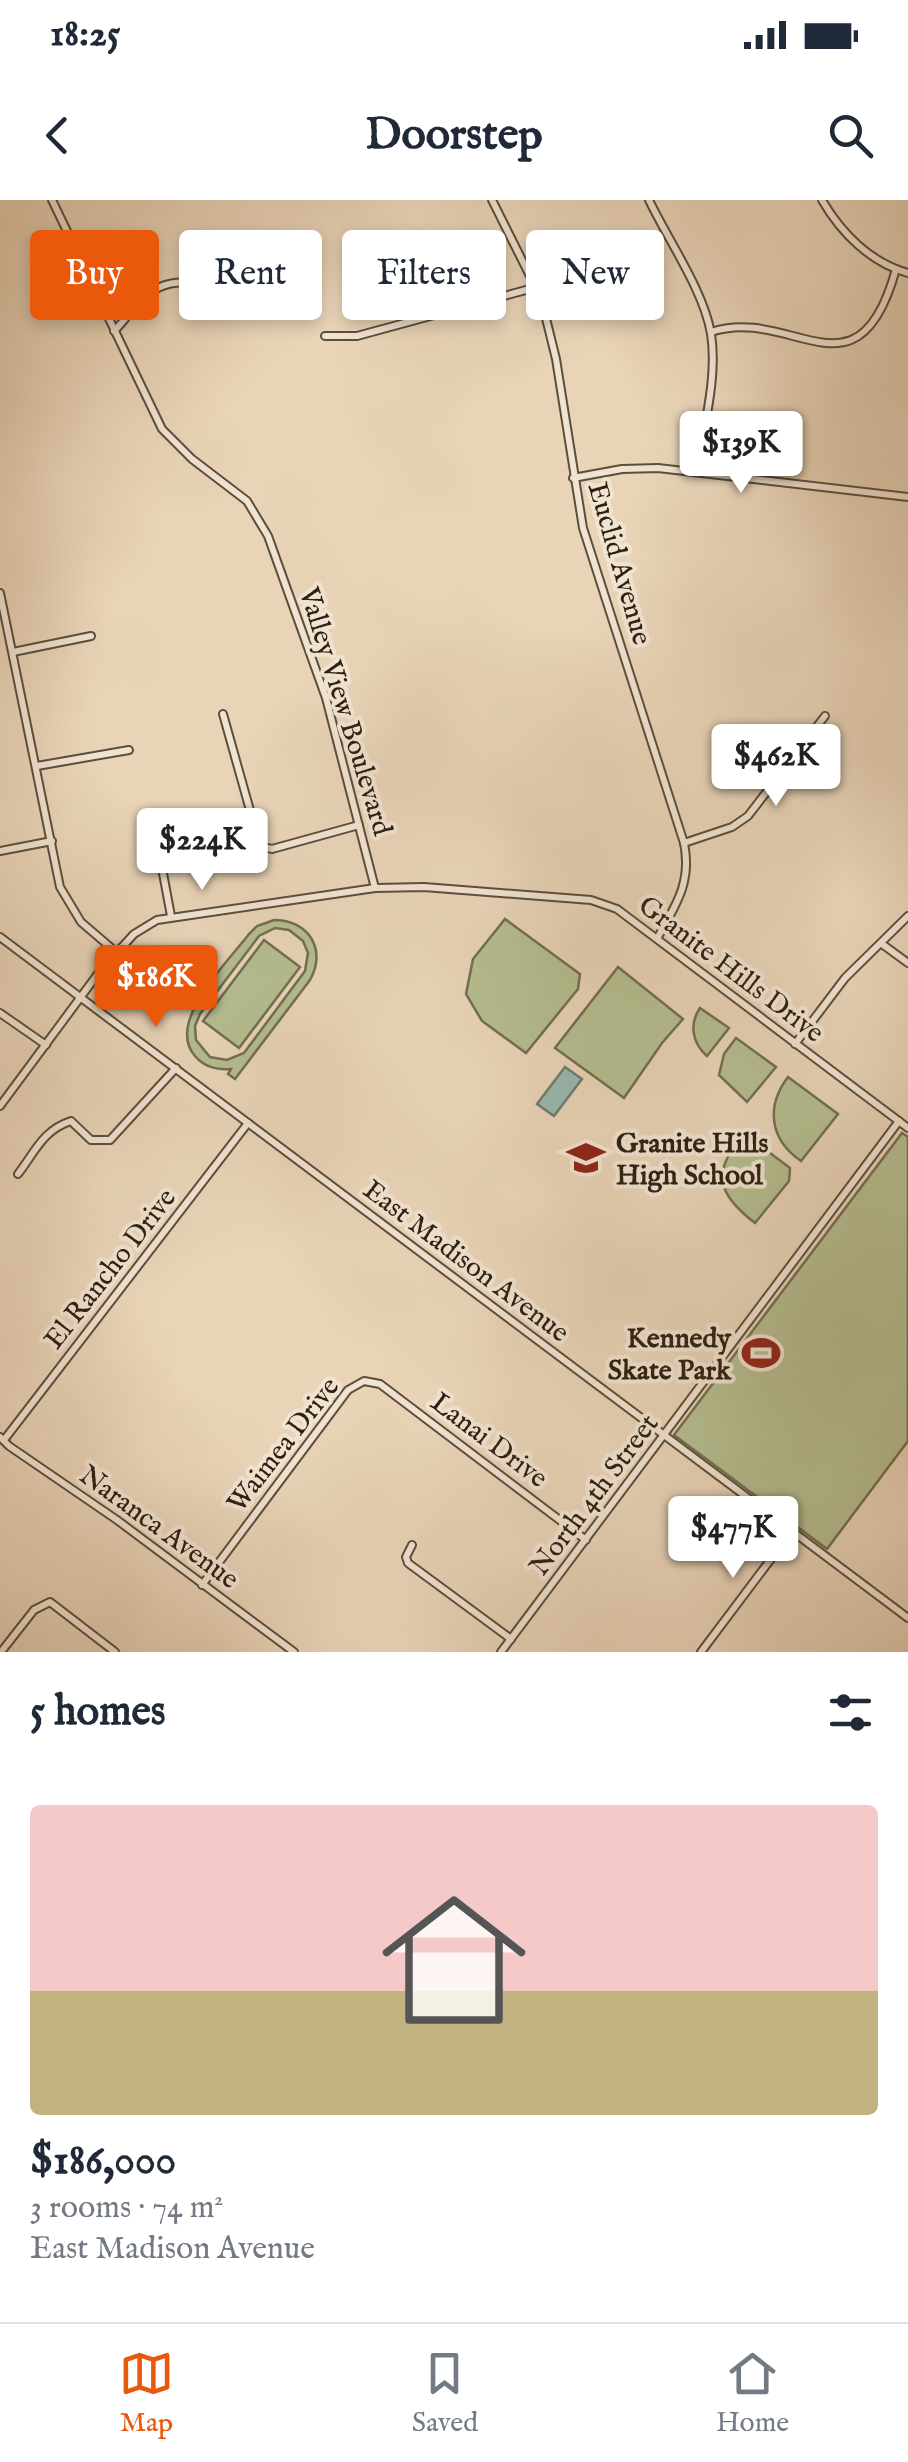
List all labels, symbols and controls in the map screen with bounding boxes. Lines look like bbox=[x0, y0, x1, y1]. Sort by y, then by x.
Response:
text: 18:25 bbox=[50, 11, 121, 59]
text: Doorstep bbox=[365, 107, 543, 164]
icon: back bbox=[30, 108, 85, 163]
icon: search bbox=[823, 108, 878, 163]
chip: Buy bbox=[30, 230, 159, 320]
chip: Rent bbox=[179, 230, 322, 320]
chip: Filters bbox=[342, 230, 506, 320]
chip: New bbox=[526, 230, 664, 320]
pin: $139K bbox=[671, 411, 811, 496]
text: $139K bbox=[702, 423, 780, 464]
street label: Euclid Avenue bbox=[579, 478, 659, 649]
street label: Valley View Boulevard bbox=[290, 582, 399, 840]
pin: $462K bbox=[706, 724, 846, 809]
text: $462K bbox=[733, 736, 819, 777]
pin: $224K bbox=[132, 808, 272, 893]
text: $224K bbox=[159, 820, 245, 861]
street label: Granite Hills Drive bbox=[631, 889, 830, 1051]
pin: $186K bbox=[86, 945, 226, 1030]
text: $186K bbox=[117, 957, 195, 998]
place label: Granite Hills High School bbox=[616, 1127, 768, 1194]
school or university icon: Granite Hills High School bbox=[565, 1137, 607, 1179]
street label: East Madison Avenue bbox=[355, 1173, 576, 1351]
street label: El Rancho Drive bbox=[37, 1182, 185, 1357]
place label: Kennedy Skate Park bbox=[608, 1322, 732, 1389]
sports icon: Kennedy Skate Park bbox=[740, 1332, 782, 1374]
street label: Waimea Drive bbox=[220, 1371, 348, 1520]
street label: Lanai Drive bbox=[423, 1386, 554, 1497]
street label: North 4th Street bbox=[523, 1407, 667, 1583]
street label: Naranca Avenue bbox=[72, 1458, 245, 1598]
pin: $477K bbox=[663, 1496, 803, 1581]
text: $477K bbox=[690, 1508, 776, 1549]
icon: filters bbox=[823, 1685, 878, 1740]
text: 5 homes bbox=[30, 1686, 166, 1739]
icon: home bbox=[364, 1870, 544, 2050]
text: $186,000 bbox=[30, 2135, 176, 2188]
text: 3 rooms · 74 m² bbox=[30, 2188, 223, 2229]
text: East Madison Avenue bbox=[30, 2229, 315, 2270]
tab: Map bbox=[119, 2346, 174, 2441]
tab: Saved bbox=[412, 2346, 478, 2441]
tab: Home bbox=[716, 2346, 789, 2441]

